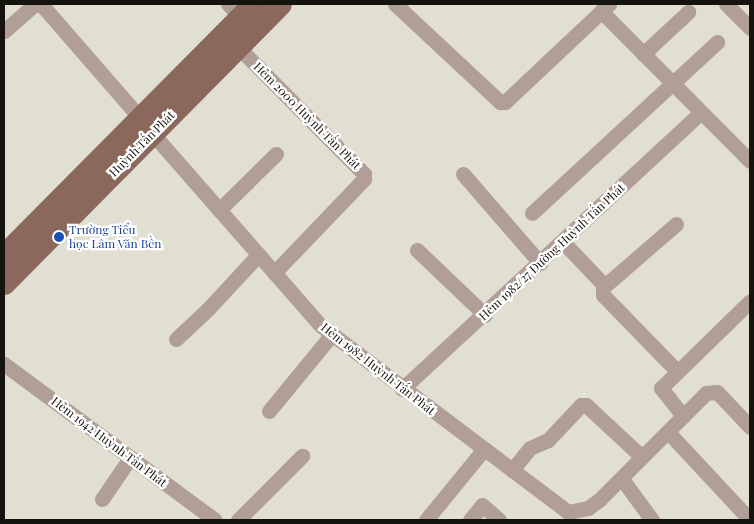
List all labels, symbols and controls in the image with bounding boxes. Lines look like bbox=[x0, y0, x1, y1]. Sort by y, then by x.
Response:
street label: Hẻm 2000 Huỳnh Tấn Phát bbox=[250, 59, 364, 173]
street label: Huỳnh Tấn Phát bbox=[106, 108, 178, 180]
street label: Hẻm 1982/27 Đường Huỳnh Tấn Phát bbox=[476, 180, 628, 324]
place label: Trường Tiểu học Lâm Văn Bền bbox=[69, 223, 162, 251]
marker: Trường Tiểu học Lâm Văn Bền bbox=[53, 231, 65, 243]
street label: Hẻm 1982 Huỳnh Tấn Phát bbox=[318, 320, 438, 418]
street label: Hẻm 1942 Huỳnh Tấn Phát bbox=[49, 394, 169, 490]

